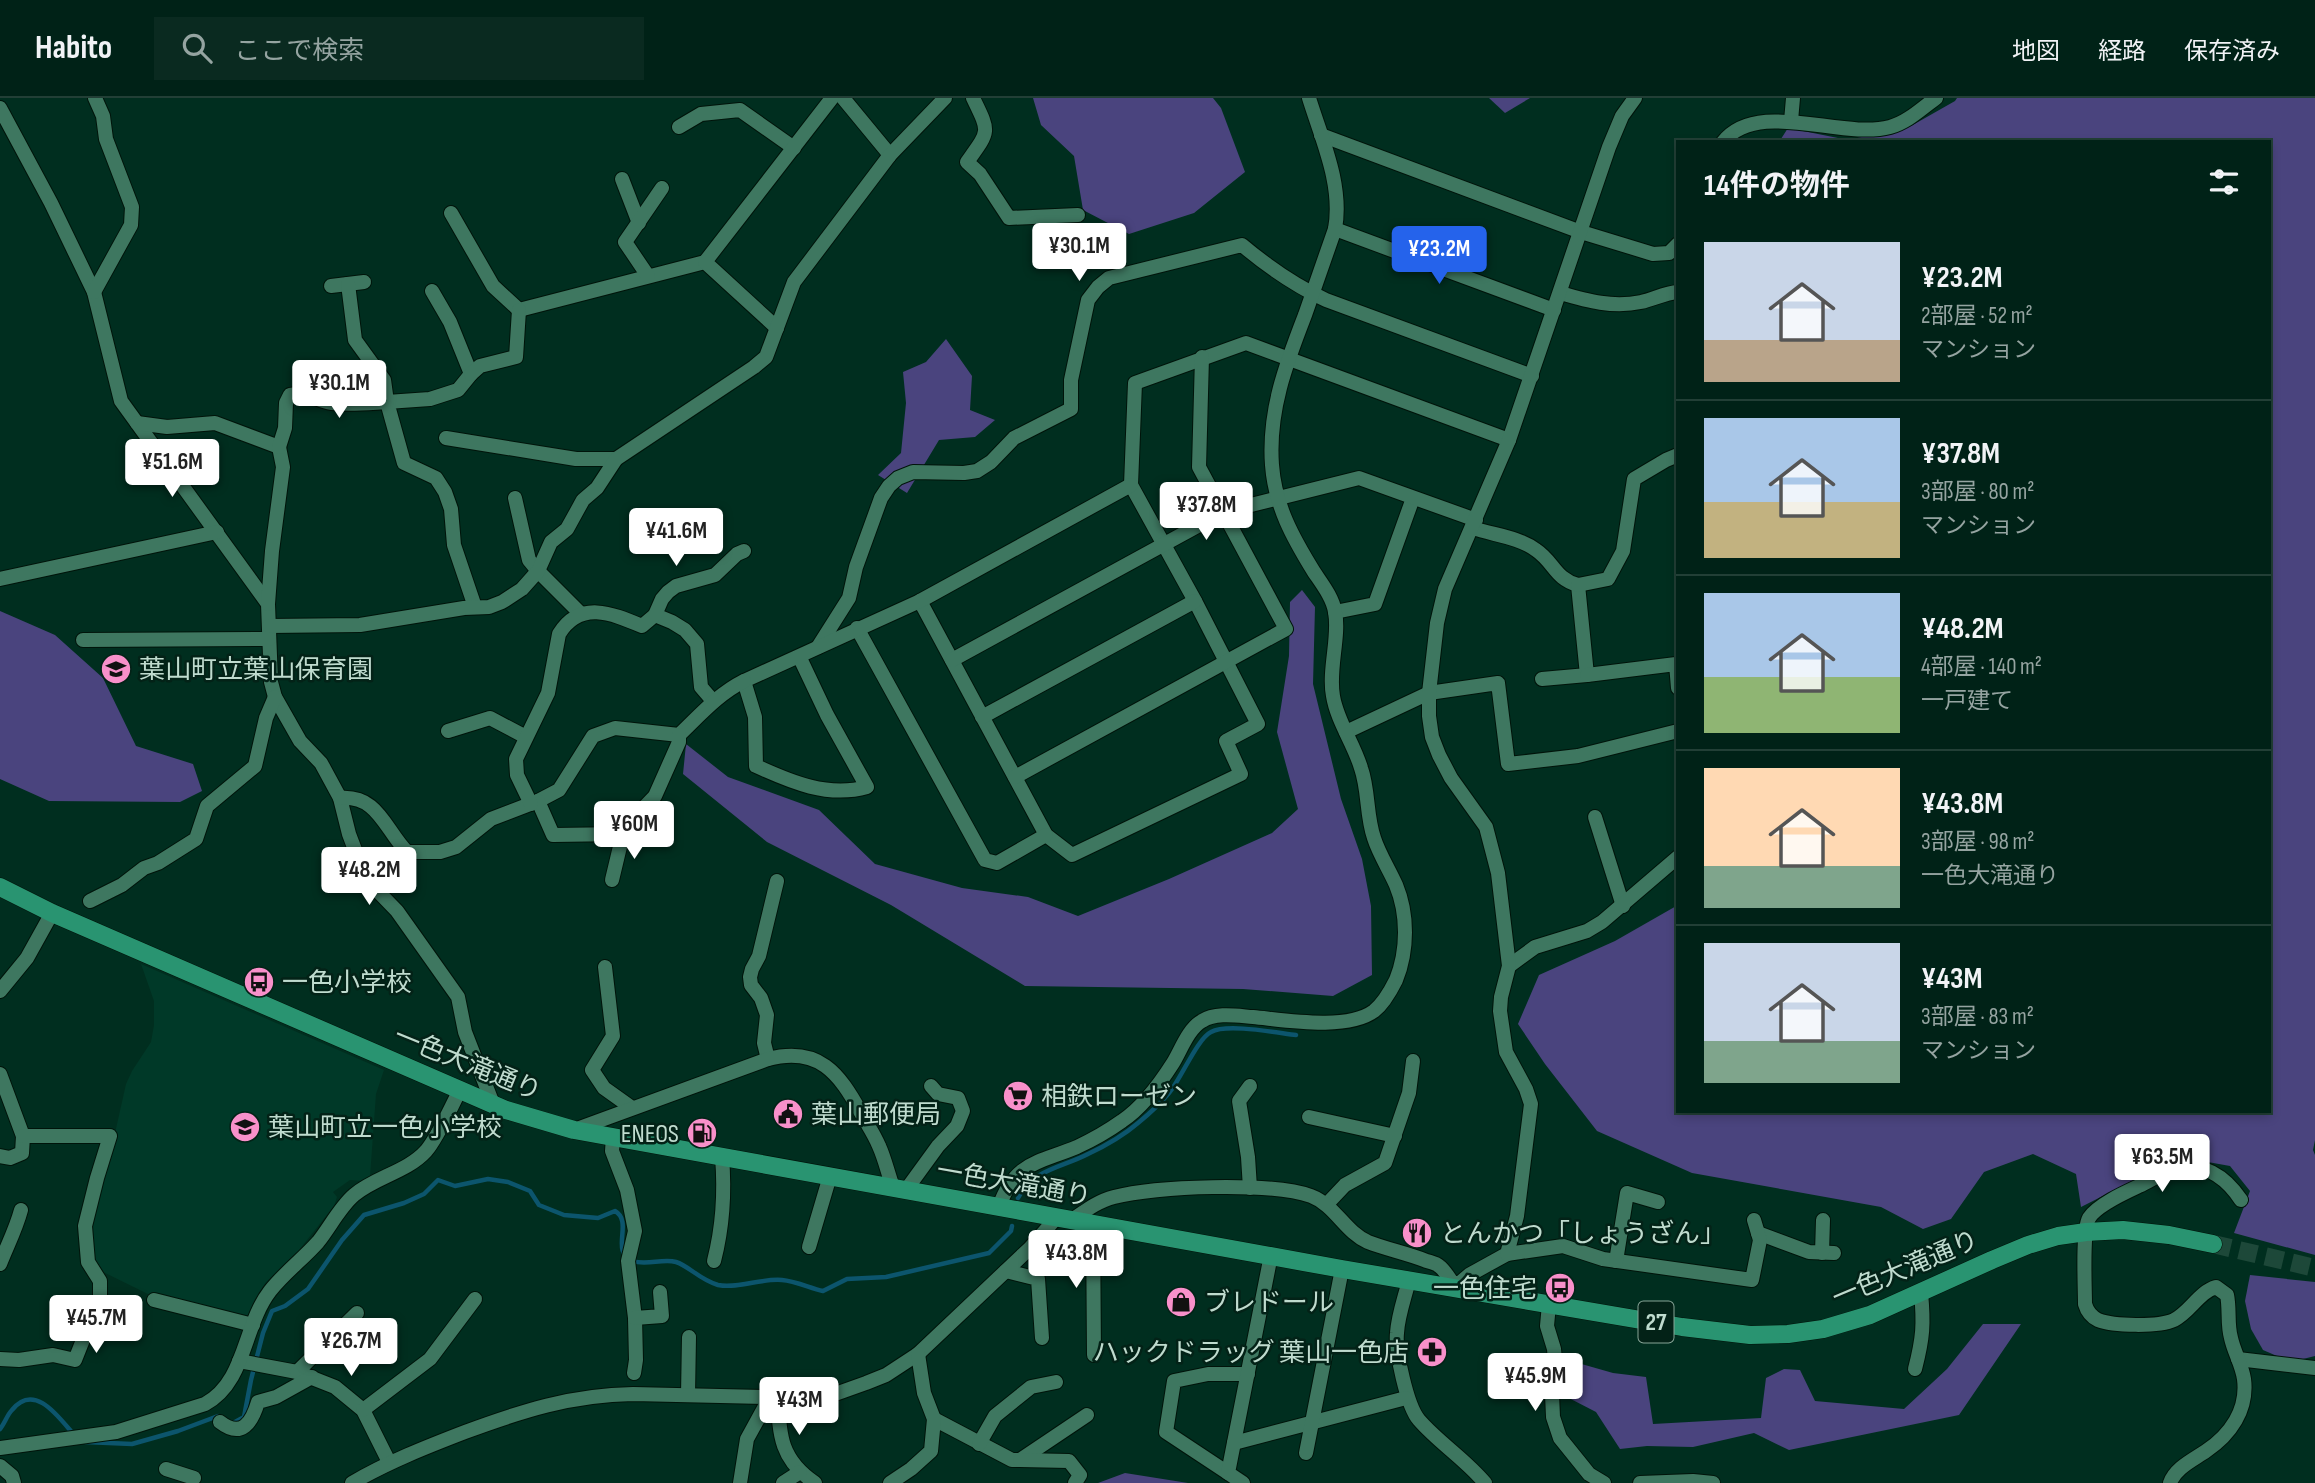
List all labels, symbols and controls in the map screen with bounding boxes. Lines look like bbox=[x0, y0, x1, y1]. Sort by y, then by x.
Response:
search box bbox=[154, 17, 644, 80]
text: Habito bbox=[35, 28, 112, 68]
icon: search bbox=[178, 29, 216, 67]
text: ここで検索 bbox=[234, 36, 364, 67]
text: 地図 bbox=[2012, 37, 2060, 66]
text: 経路 bbox=[2098, 37, 2146, 66]
text: 保存済み bbox=[2184, 37, 2280, 66]
icon: filters bbox=[2205, 163, 2243, 201]
text: 14件の物件 bbox=[1704, 168, 1850, 204]
pin: ¥30.1M bbox=[1022, 223, 1136, 283]
pin: ¥23.2M bbox=[1382, 226, 1496, 286]
text: ¥30.1M bbox=[1048, 232, 1110, 260]
text: ¥23.2M bbox=[1408, 235, 1470, 263]
text: ¥23.2M bbox=[1921, 260, 2003, 296]
icon: home bbox=[1760, 270, 1844, 354]
text: 2部屋 · 52 m² bbox=[1921, 302, 2033, 330]
text: マンション bbox=[1921, 336, 2036, 364]
pin: ¥30.1M bbox=[282, 360, 396, 420]
text: ¥30.1M bbox=[308, 369, 370, 397]
text: ¥37.8M bbox=[1921, 436, 2000, 472]
pin: ¥51.6M bbox=[115, 440, 229, 499]
icon: home bbox=[1760, 446, 1844, 530]
text: ¥51.6M bbox=[141, 448, 203, 476]
text: 3部屋 · 80 m² bbox=[1921, 478, 2034, 506]
pin: ¥37.8M bbox=[1149, 482, 1263, 542]
text: ¥37.8M bbox=[1176, 491, 1236, 519]
pin: ¥41.6M bbox=[619, 508, 733, 568]
text: マンション bbox=[1921, 512, 2036, 540]
text: ¥41.6M bbox=[645, 517, 707, 545]
text: ¥48.2M bbox=[1921, 611, 2004, 647]
icon: home bbox=[1760, 621, 1844, 705]
school or university icon: 葉山町立葉山保育園 bbox=[99, 652, 133, 686]
text: 4部屋 · 140 m² bbox=[1921, 653, 2042, 681]
place label: 葉山町立葉山保育園 bbox=[139, 655, 373, 686]
text: 一戸建て bbox=[1921, 687, 2013, 715]
text: ¥43.8M bbox=[1921, 786, 2003, 822]
icon: home bbox=[1760, 796, 1844, 880]
pin: ¥60M bbox=[593, 802, 675, 861]
text: ¥60M bbox=[610, 810, 658, 838]
text: 3部屋 · 98 m² bbox=[1921, 828, 2034, 856]
pin: ¥48.2M bbox=[312, 848, 426, 907]
text: ¥48.2M bbox=[337, 856, 401, 884]
text: 一色大滝通り bbox=[1921, 862, 2059, 890]
text: ¥43M bbox=[1921, 961, 1982, 997]
bus stop icon: 一色小学校 bbox=[242, 965, 276, 999]
place label: 一色小学校 bbox=[282, 968, 412, 999]
icon: home bbox=[1760, 971, 1844, 1055]
text: 3部屋 · 83 m² bbox=[1921, 1003, 2034, 1031]
street label: 一色大滝通り bbox=[389, 1021, 546, 1108]
text: マンション bbox=[1921, 1037, 2036, 1065]
supermarket icon: 相鉄ローゼン bbox=[1001, 1079, 1035, 1113]
place label: 相鉄ローゼン bbox=[1041, 1082, 1197, 1113]
public building icon: 葉山郵便局 bbox=[771, 1097, 805, 1131]
place label: 葉山郵便局 bbox=[811, 1100, 941, 1131]
school or university icon: 葉山町立一色小学校 bbox=[228, 1110, 262, 1144]
place label: 葉山町立一色小学校 bbox=[268, 1113, 502, 1144]
fuel station icon: ENEOS bbox=[685, 1116, 719, 1150]
place label: ENEOS bbox=[621, 1119, 679, 1150]
pin: ¥63.5M bbox=[2105, 1134, 2219, 1194]
text: ¥63.5M bbox=[2131, 1143, 2193, 1171]
street label: 一色大滝通り bbox=[934, 1156, 1093, 1213]
restaurant icon: とんかつ「しょうざん」 bbox=[1400, 1216, 1434, 1250]
place label: とんかつ「しょうざん」 bbox=[1440, 1219, 1726, 1250]
street label: 一色大滝通り bbox=[1828, 1225, 1983, 1314]
pin: ¥43.8M bbox=[1019, 1230, 1133, 1290]
text: ¥43.8M bbox=[1044, 1239, 1108, 1267]
bus stop icon: 一色住宅 bbox=[1543, 1271, 1577, 1305]
place label: 一色住宅 bbox=[1433, 1274, 1537, 1305]
shop icon: ブレドール bbox=[1164, 1285, 1198, 1319]
place label: ブレドール bbox=[1204, 1288, 1334, 1319]
pin: ¥45.7M bbox=[39, 1296, 153, 1355]
road number: 27 bbox=[1638, 1302, 1674, 1342]
text: ¥45.7M bbox=[65, 1304, 127, 1332]
pin: ¥26.7M bbox=[294, 1318, 408, 1378]
text: ¥26.7M bbox=[320, 1327, 382, 1355]
pharmacy icon: ハックドラッグ 葉山一色店 bbox=[1415, 1335, 1449, 1369]
place label: ハックドラッグ 葉山一色店 bbox=[1093, 1338, 1409, 1369]
pin: ¥45.9M bbox=[1478, 1354, 1592, 1413]
text: ¥45.9M bbox=[1504, 1362, 1566, 1390]
pin: ¥43M bbox=[758, 1378, 840, 1437]
text: ¥43M bbox=[775, 1386, 823, 1414]

